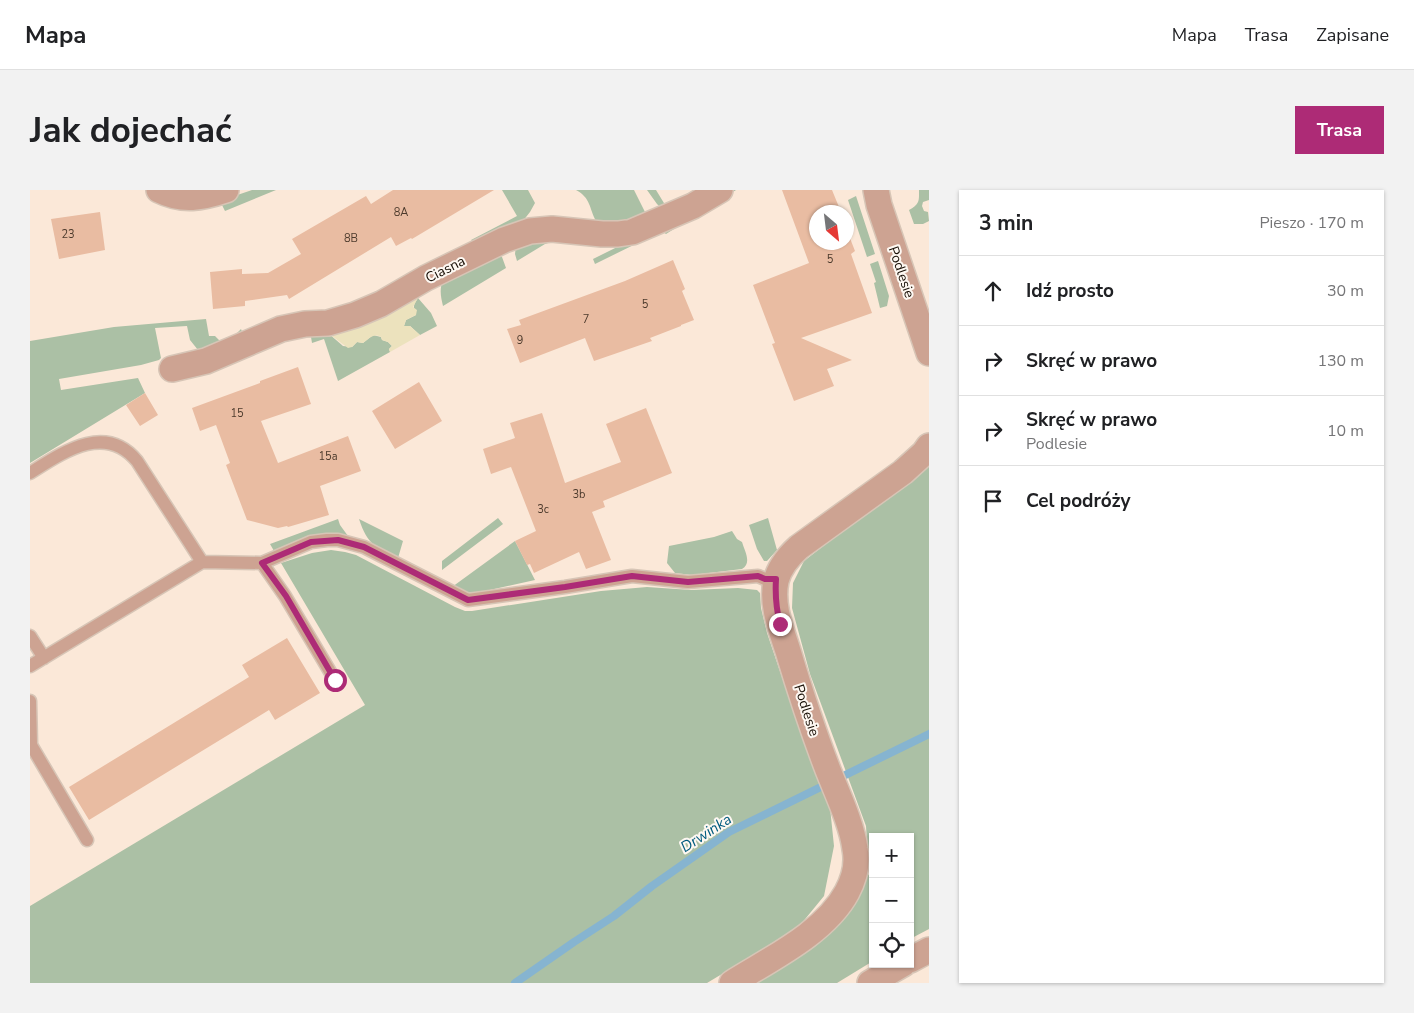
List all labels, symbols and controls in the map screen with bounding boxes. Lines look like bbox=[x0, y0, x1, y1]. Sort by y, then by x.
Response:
text: Mapa bbox=[25, 19, 87, 51]
text: Mapa bbox=[1172, 23, 1217, 47]
text: Trasa bbox=[1245, 23, 1288, 47]
text: Zapisane bbox=[1316, 23, 1389, 47]
button: Trasa bbox=[1295, 106, 1384, 154]
text: Jak dojechać bbox=[30, 107, 232, 154]
house number: 8A bbox=[394, 205, 408, 220]
north arrow bbox=[809, 205, 854, 250]
text: 3 min bbox=[979, 209, 1033, 237]
text: Pieszo · 170 m bbox=[1259, 212, 1364, 234]
house number: 23 bbox=[61, 227, 75, 242]
house number: 8B bbox=[344, 231, 358, 246]
street label: Podlesie bbox=[884, 244, 919, 301]
street label: Ciasna bbox=[422, 251, 468, 287]
house number: 5 bbox=[827, 252, 834, 267]
icon: ahead bbox=[979, 277, 1007, 305]
text: Idź prosto bbox=[1026, 278, 1114, 304]
text: 30 m bbox=[1327, 280, 1364, 302]
house number: 5 bbox=[642, 297, 649, 312]
house number: 7 bbox=[583, 312, 589, 327]
house number: 9 bbox=[517, 333, 523, 348]
icon: right bbox=[979, 347, 1007, 375]
text: Skręć w prawo bbox=[1026, 348, 1157, 374]
text: 130 m bbox=[1317, 350, 1364, 372]
house number: 15 bbox=[230, 406, 244, 421]
text: Skręć w prawo bbox=[1026, 407, 1157, 433]
icon: right bbox=[979, 417, 1007, 445]
text: 10 m bbox=[1327, 420, 1364, 442]
text: Podlesie bbox=[1026, 433, 1087, 455]
house number: 15a bbox=[318, 449, 338, 464]
house number: 3b bbox=[572, 487, 586, 502]
icon: arrive bbox=[979, 487, 1007, 515]
text: Cel podróży bbox=[1026, 488, 1130, 514]
house number: 3c bbox=[537, 502, 549, 517]
route end bbox=[769, 613, 792, 636]
route start bbox=[324, 669, 347, 692]
street label: Podlesie bbox=[789, 682, 824, 739]
water label: Drwinka bbox=[677, 809, 735, 857]
map controls bbox=[869, 833, 914, 968]
button: + bbox=[869, 833, 914, 878]
button: − bbox=[869, 878, 914, 923]
button: locate bbox=[869, 923, 914, 968]

